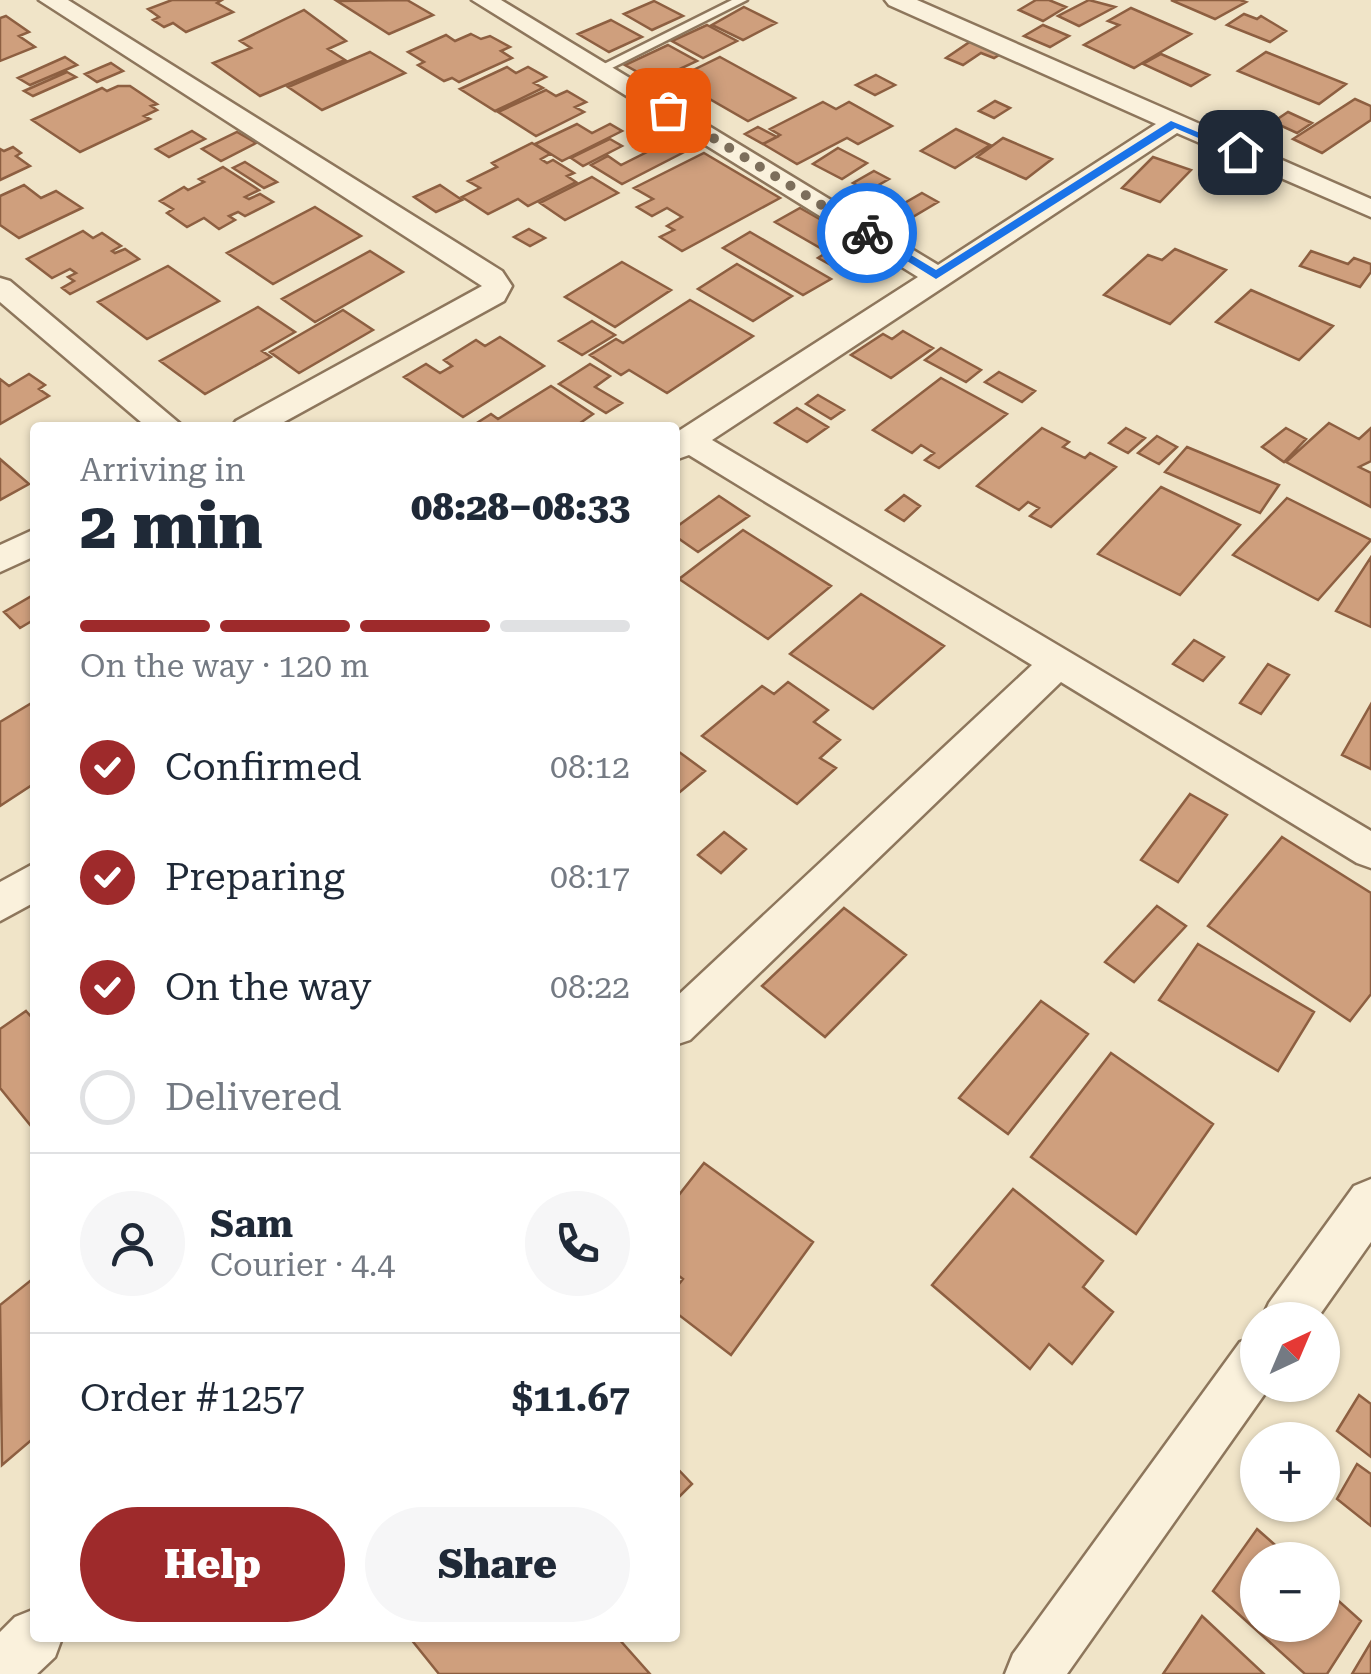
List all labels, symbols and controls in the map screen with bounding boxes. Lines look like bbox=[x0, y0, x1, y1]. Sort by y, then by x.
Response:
pin bbox=[626, 68, 711, 153]
icon: bag bbox=[641, 83, 696, 138]
pin bbox=[1198, 110, 1283, 195]
icon: home bbox=[1213, 125, 1268, 180]
courier bbox=[817, 183, 917, 283]
icon: bike bbox=[840, 206, 895, 261]
text: Arriving in bbox=[80, 451, 245, 489]
text: 08:28–08:33 bbox=[411, 485, 630, 529]
text: 2 min bbox=[80, 488, 263, 564]
text: On the way · 120 m bbox=[80, 647, 369, 685]
icon: check bbox=[80, 740, 135, 795]
text: Confirmed bbox=[165, 745, 362, 789]
text: 08:12 bbox=[550, 748, 630, 786]
icon: check bbox=[80, 850, 135, 905]
text: Preparing bbox=[165, 855, 345, 899]
text: 08:17 bbox=[550, 858, 630, 896]
icon: check bbox=[80, 960, 135, 1015]
text: On the way bbox=[165, 965, 371, 1009]
text: 08:22 bbox=[550, 968, 630, 1006]
text: Delivered bbox=[165, 1075, 342, 1119]
button: person bbox=[80, 1191, 185, 1296]
button: phone bbox=[525, 1191, 630, 1296]
text: Sam bbox=[210, 1202, 293, 1246]
text: Courier · 4.4 bbox=[210, 1246, 395, 1284]
north arrow bbox=[1240, 1302, 1340, 1402]
map controls bbox=[1240, 1302, 1340, 1642]
text: Order #1257 bbox=[80, 1376, 305, 1420]
text: $11.67 bbox=[512, 1376, 630, 1420]
button: + bbox=[1240, 1422, 1340, 1522]
button: Help bbox=[80, 1507, 345, 1622]
button: Share bbox=[365, 1507, 630, 1622]
button: − bbox=[1240, 1542, 1340, 1642]

